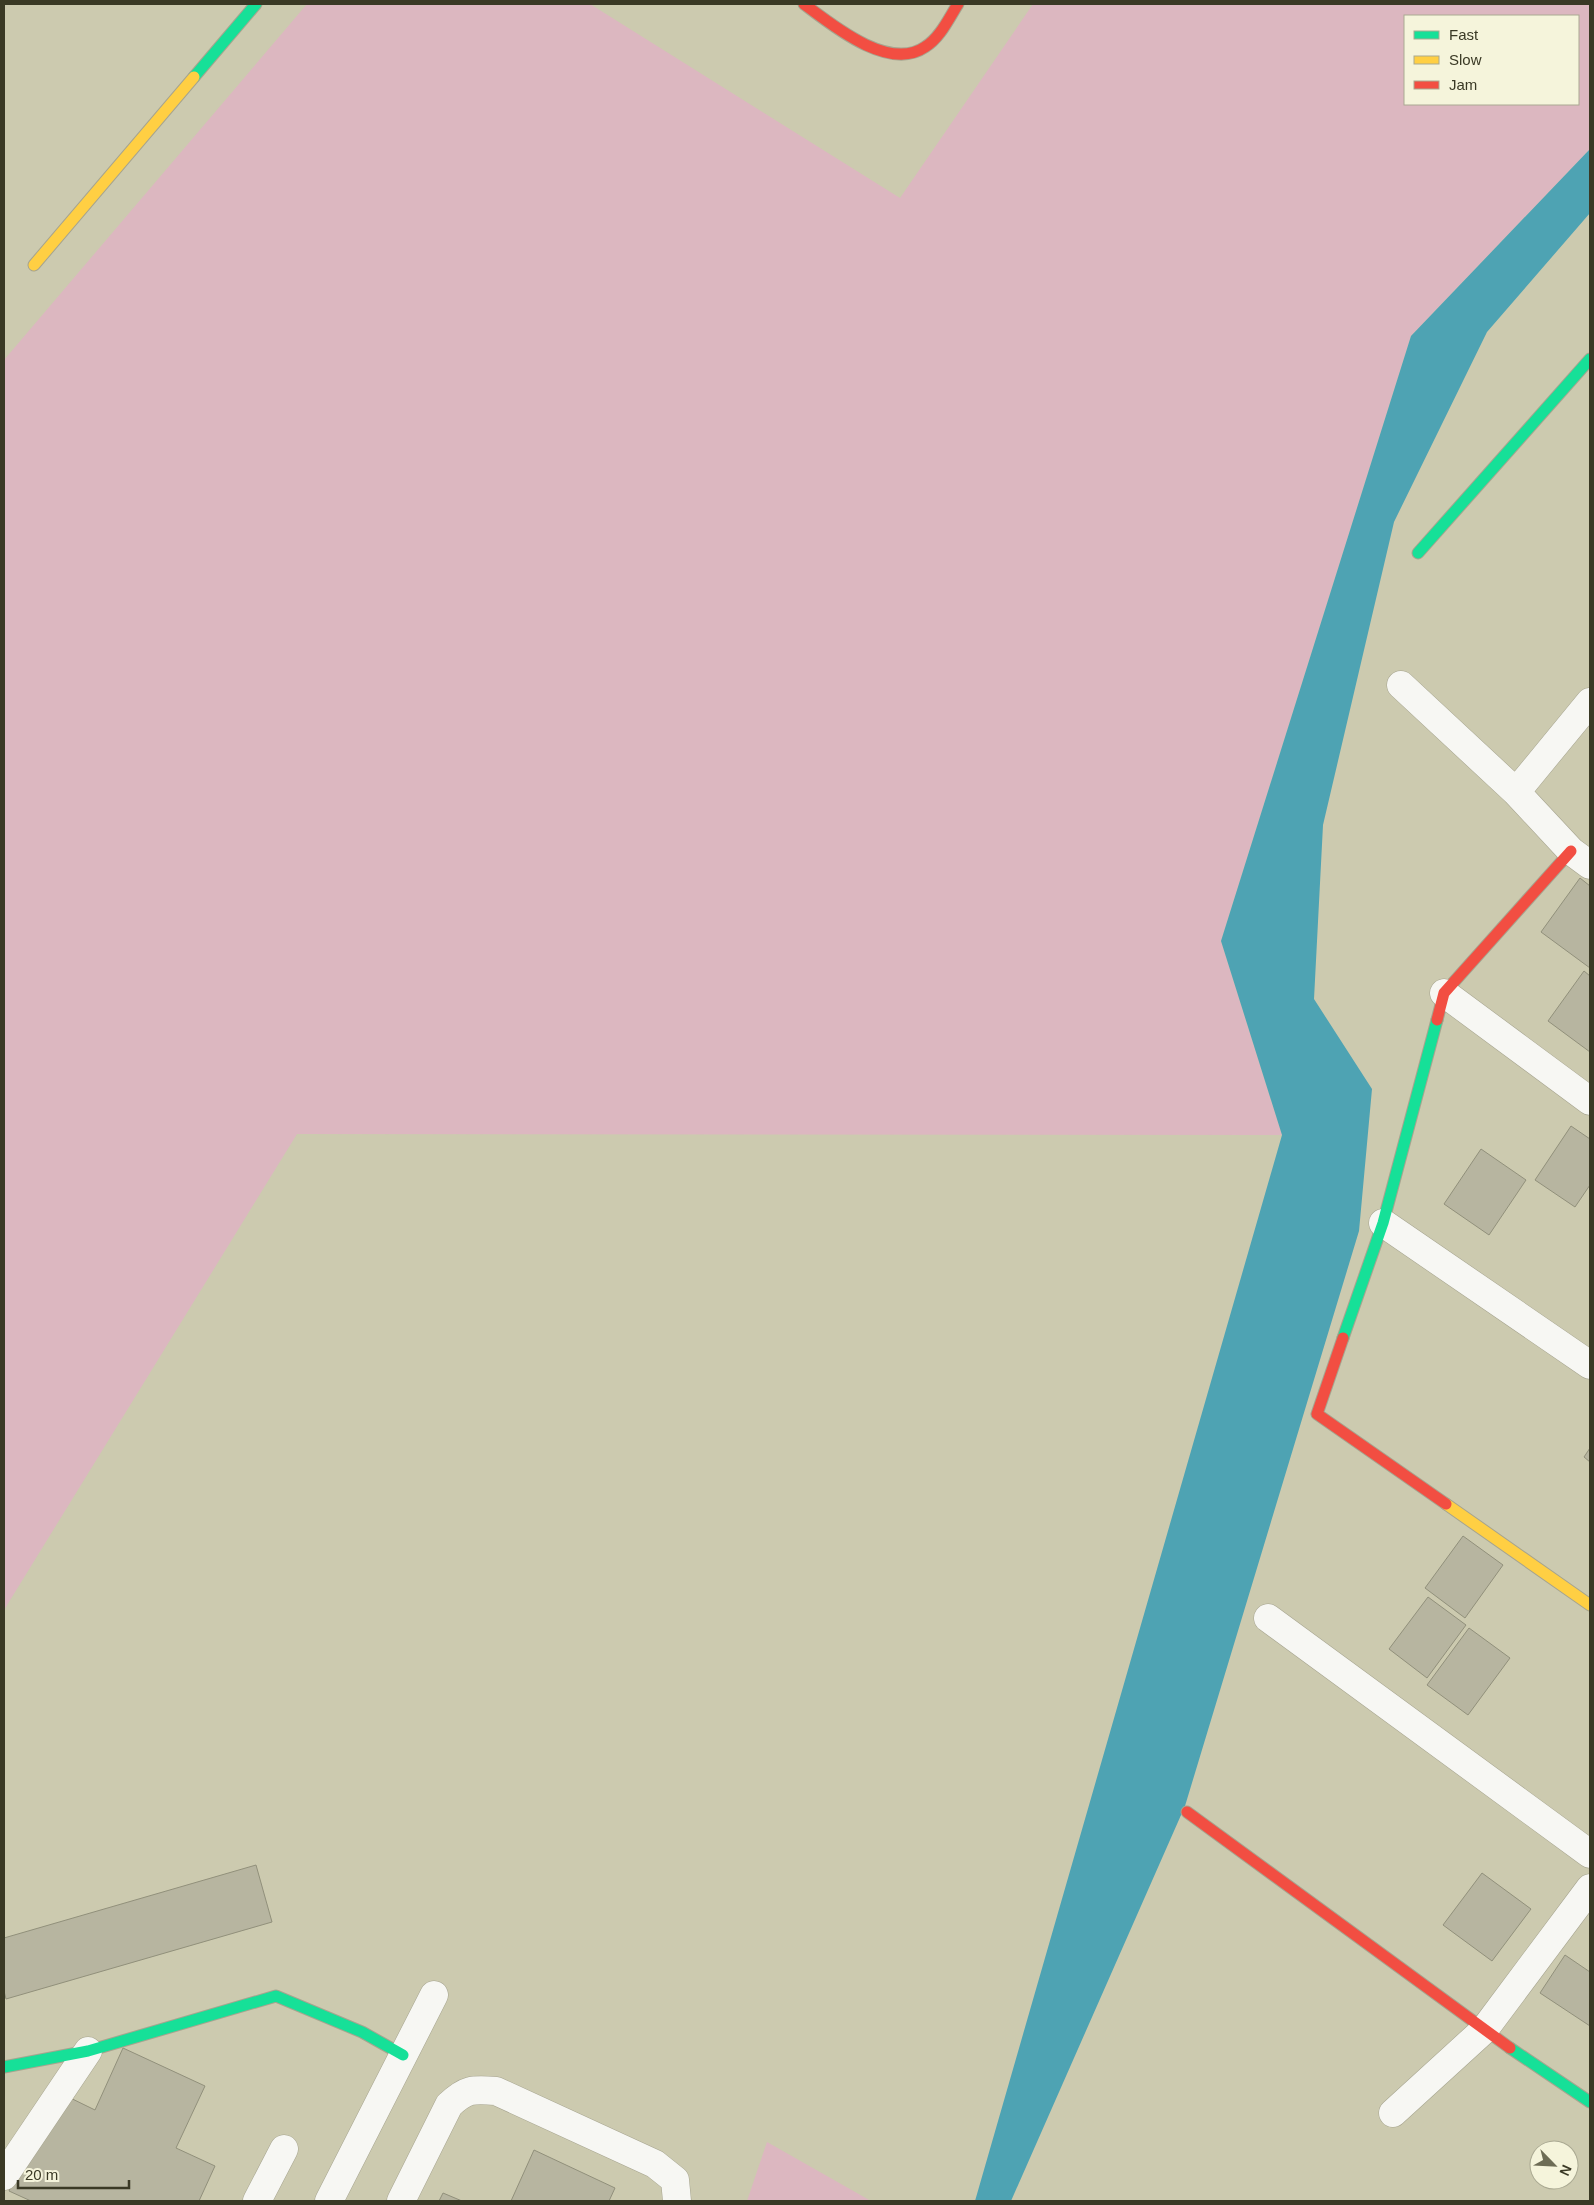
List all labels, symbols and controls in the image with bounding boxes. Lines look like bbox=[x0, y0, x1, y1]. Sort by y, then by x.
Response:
legend bbox=[1404, 15, 1579, 105]
text: Fast bbox=[1449, 26, 1479, 43]
text: Slow bbox=[1449, 51, 1482, 68]
text: Jam bbox=[1449, 76, 1477, 93]
north arrow bbox=[1529, 2140, 1579, 2190]
scale bar bbox=[18, 2158, 129, 2190]
text: N bbox=[1557, 2162, 1575, 2178]
text: 20 m bbox=[25, 2166, 58, 2183]

